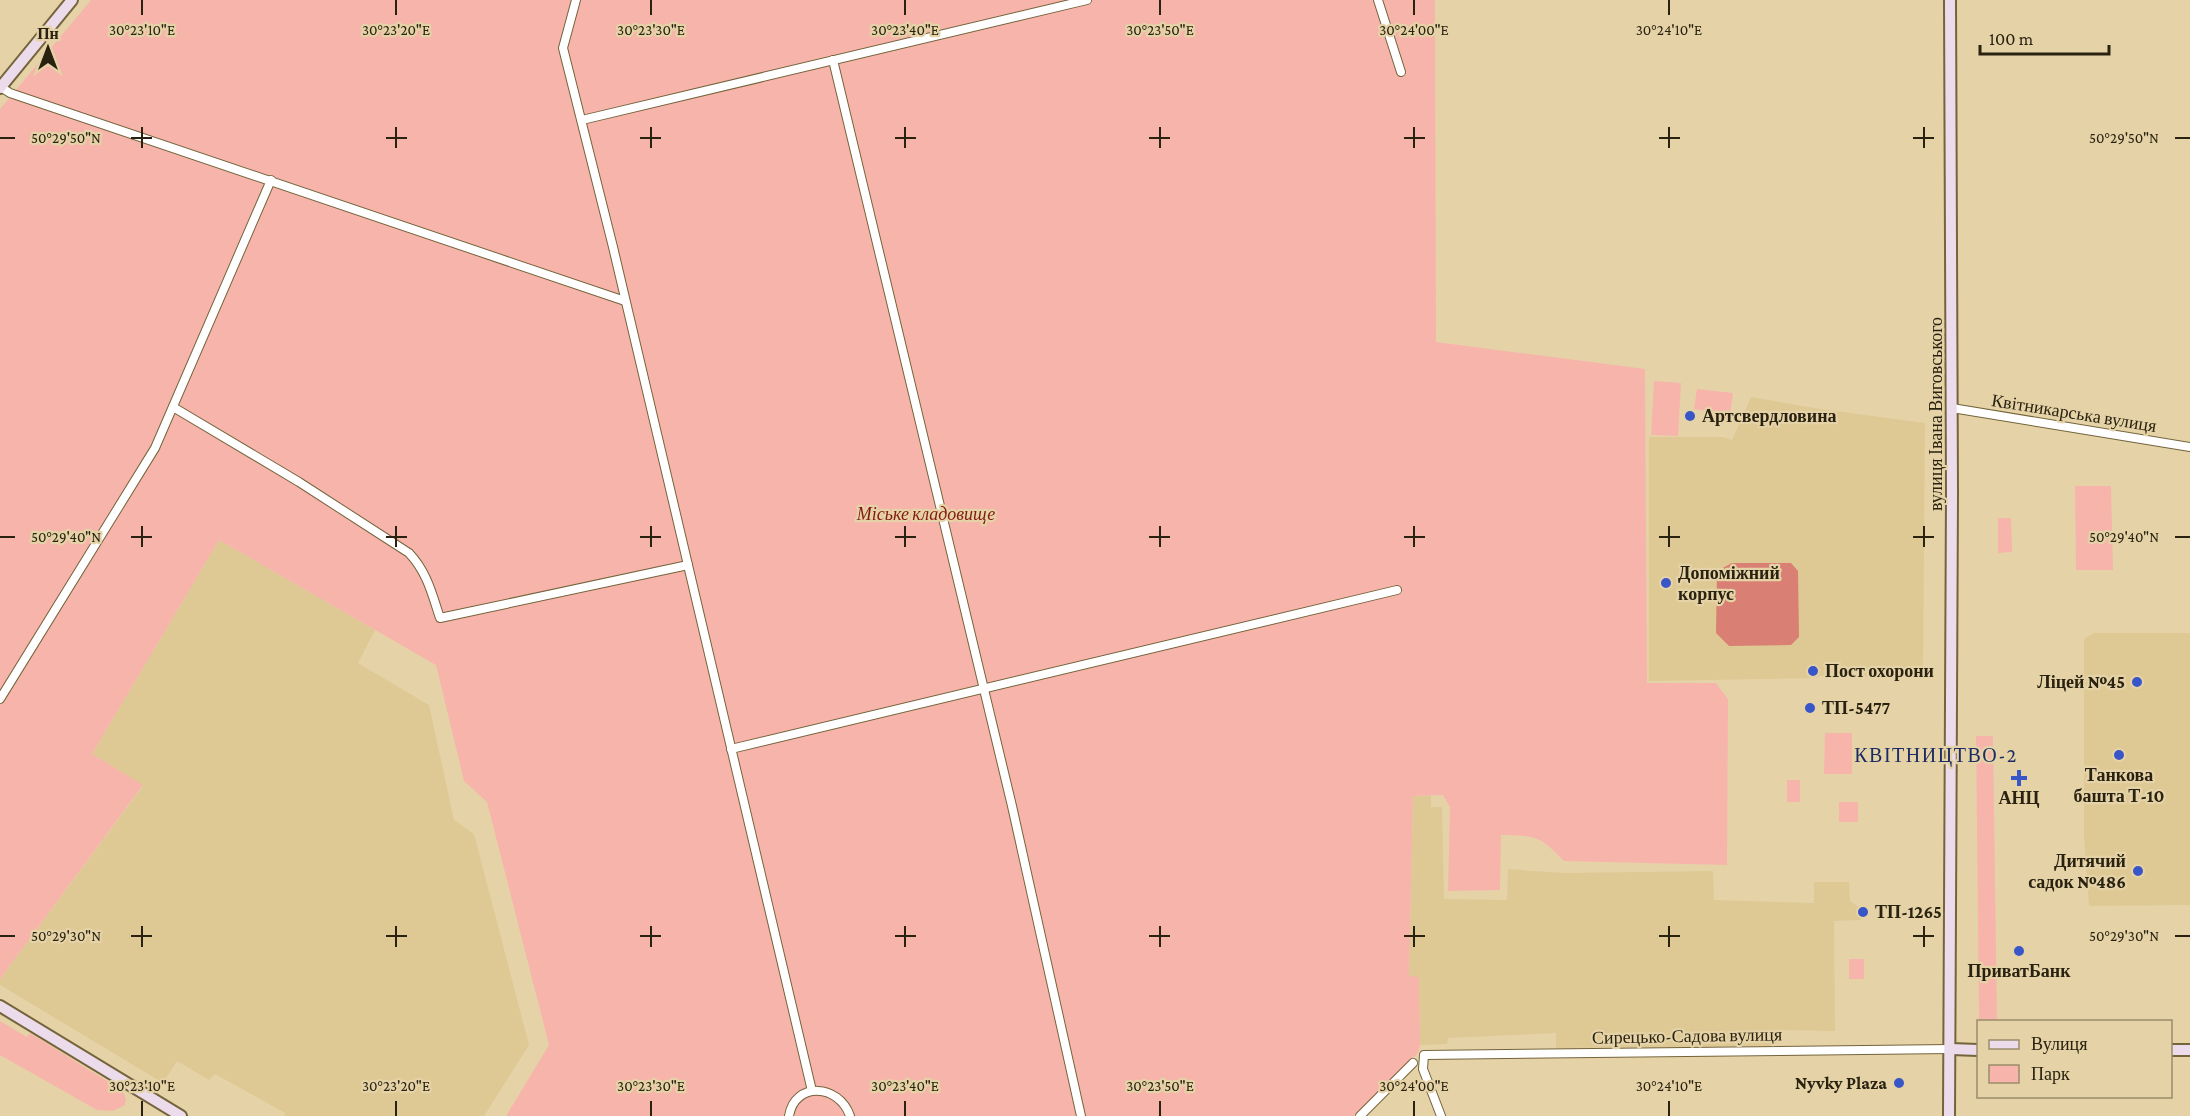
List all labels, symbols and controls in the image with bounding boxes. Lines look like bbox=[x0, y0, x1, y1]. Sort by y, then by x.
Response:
north arrow bbox=[18, 18, 78, 78]
scale bar bbox=[1980, 18, 2109, 56]
text: 30°23'10"E bbox=[109, 22, 175, 38]
text: 30°23'20"E bbox=[362, 22, 430, 38]
text: 30°23'30"E bbox=[617, 22, 685, 38]
text: 30°23'40"E bbox=[871, 22, 939, 38]
text: 30°23'50"E bbox=[1126, 22, 1194, 38]
text: 30°24'00"E bbox=[1379, 22, 1449, 38]
text: 30°24'10"E bbox=[1636, 22, 1702, 38]
text: Пн bbox=[37, 25, 59, 42]
text: 100 m bbox=[1989, 29, 2034, 49]
text: 50°29'50"N bbox=[31, 130, 101, 146]
text: 50°29'50"N bbox=[2089, 130, 2159, 146]
street label: вулиця Івана Виговського bbox=[1926, 317, 1946, 511]
street label: Квітникарська вулиця bbox=[1990, 390, 2158, 436]
place label: Артсвердловина bbox=[1702, 406, 1837, 426]
marker: Артсвердловина bbox=[1683, 409, 1697, 423]
park label: Міське кладовище bbox=[856, 504, 995, 524]
text: 50°29'40"N bbox=[31, 529, 101, 545]
text: 50°29'40"N bbox=[2089, 529, 2159, 545]
place label: Допоміжний корпус bbox=[1678, 563, 1780, 604]
marker: Допоміжний корпус bbox=[1659, 576, 1673, 590]
place label: Пост охорони bbox=[1825, 661, 1934, 681]
marker: Пост охорони bbox=[1806, 664, 1820, 678]
place label: Ліцей №45 bbox=[2037, 672, 2125, 692]
marker: Ліцей №45 bbox=[2130, 675, 2144, 689]
place label: ТП-5477 bbox=[1822, 698, 1891, 718]
marker: ТП-5477 bbox=[1803, 701, 1817, 715]
district label: КВІТНИЦТВО-2 bbox=[1854, 744, 2018, 767]
marker: Танкова башта Т-10 bbox=[2112, 748, 2126, 762]
place label: Танкова башта Т-10 bbox=[2073, 765, 2165, 806]
marker: АНЦ bbox=[2012, 771, 2026, 785]
place label: АНЦ bbox=[1998, 788, 2040, 808]
place label: Дитячий садок №486 bbox=[2028, 851, 2126, 892]
marker: Дитячий садок №486 bbox=[2131, 864, 2145, 878]
place label: ТП-1265 bbox=[1875, 902, 1942, 922]
marker: ТП-1265 bbox=[1856, 905, 1870, 919]
text: 50°29'30"N bbox=[31, 928, 101, 944]
text: 50°29'30"N bbox=[2089, 928, 2159, 944]
marker: ПриватБанк bbox=[2012, 944, 2026, 958]
place label: ПриватБанк bbox=[1967, 961, 2071, 981]
legend bbox=[1977, 1020, 2172, 1098]
street label: Сирецько-Садова вулиця bbox=[1592, 1024, 1782, 1048]
text: Вулиця bbox=[2031, 1034, 2088, 1054]
text: Парк bbox=[2031, 1064, 2070, 1084]
place label: Nyvky Plaza bbox=[1795, 1073, 1887, 1093]
marker: Nyvky Plaza bbox=[1892, 1076, 1906, 1090]
text: 30°23'10"E bbox=[109, 1078, 175, 1094]
text: 30°23'20"E bbox=[362, 1078, 430, 1094]
text: 30°23'30"E bbox=[617, 1078, 685, 1094]
text: 30°23'40"E bbox=[871, 1078, 939, 1094]
text: 30°23'50"E bbox=[1126, 1078, 1194, 1094]
text: 30°24'00"E bbox=[1379, 1078, 1449, 1094]
text: 30°24'10"E bbox=[1636, 1078, 1702, 1094]

